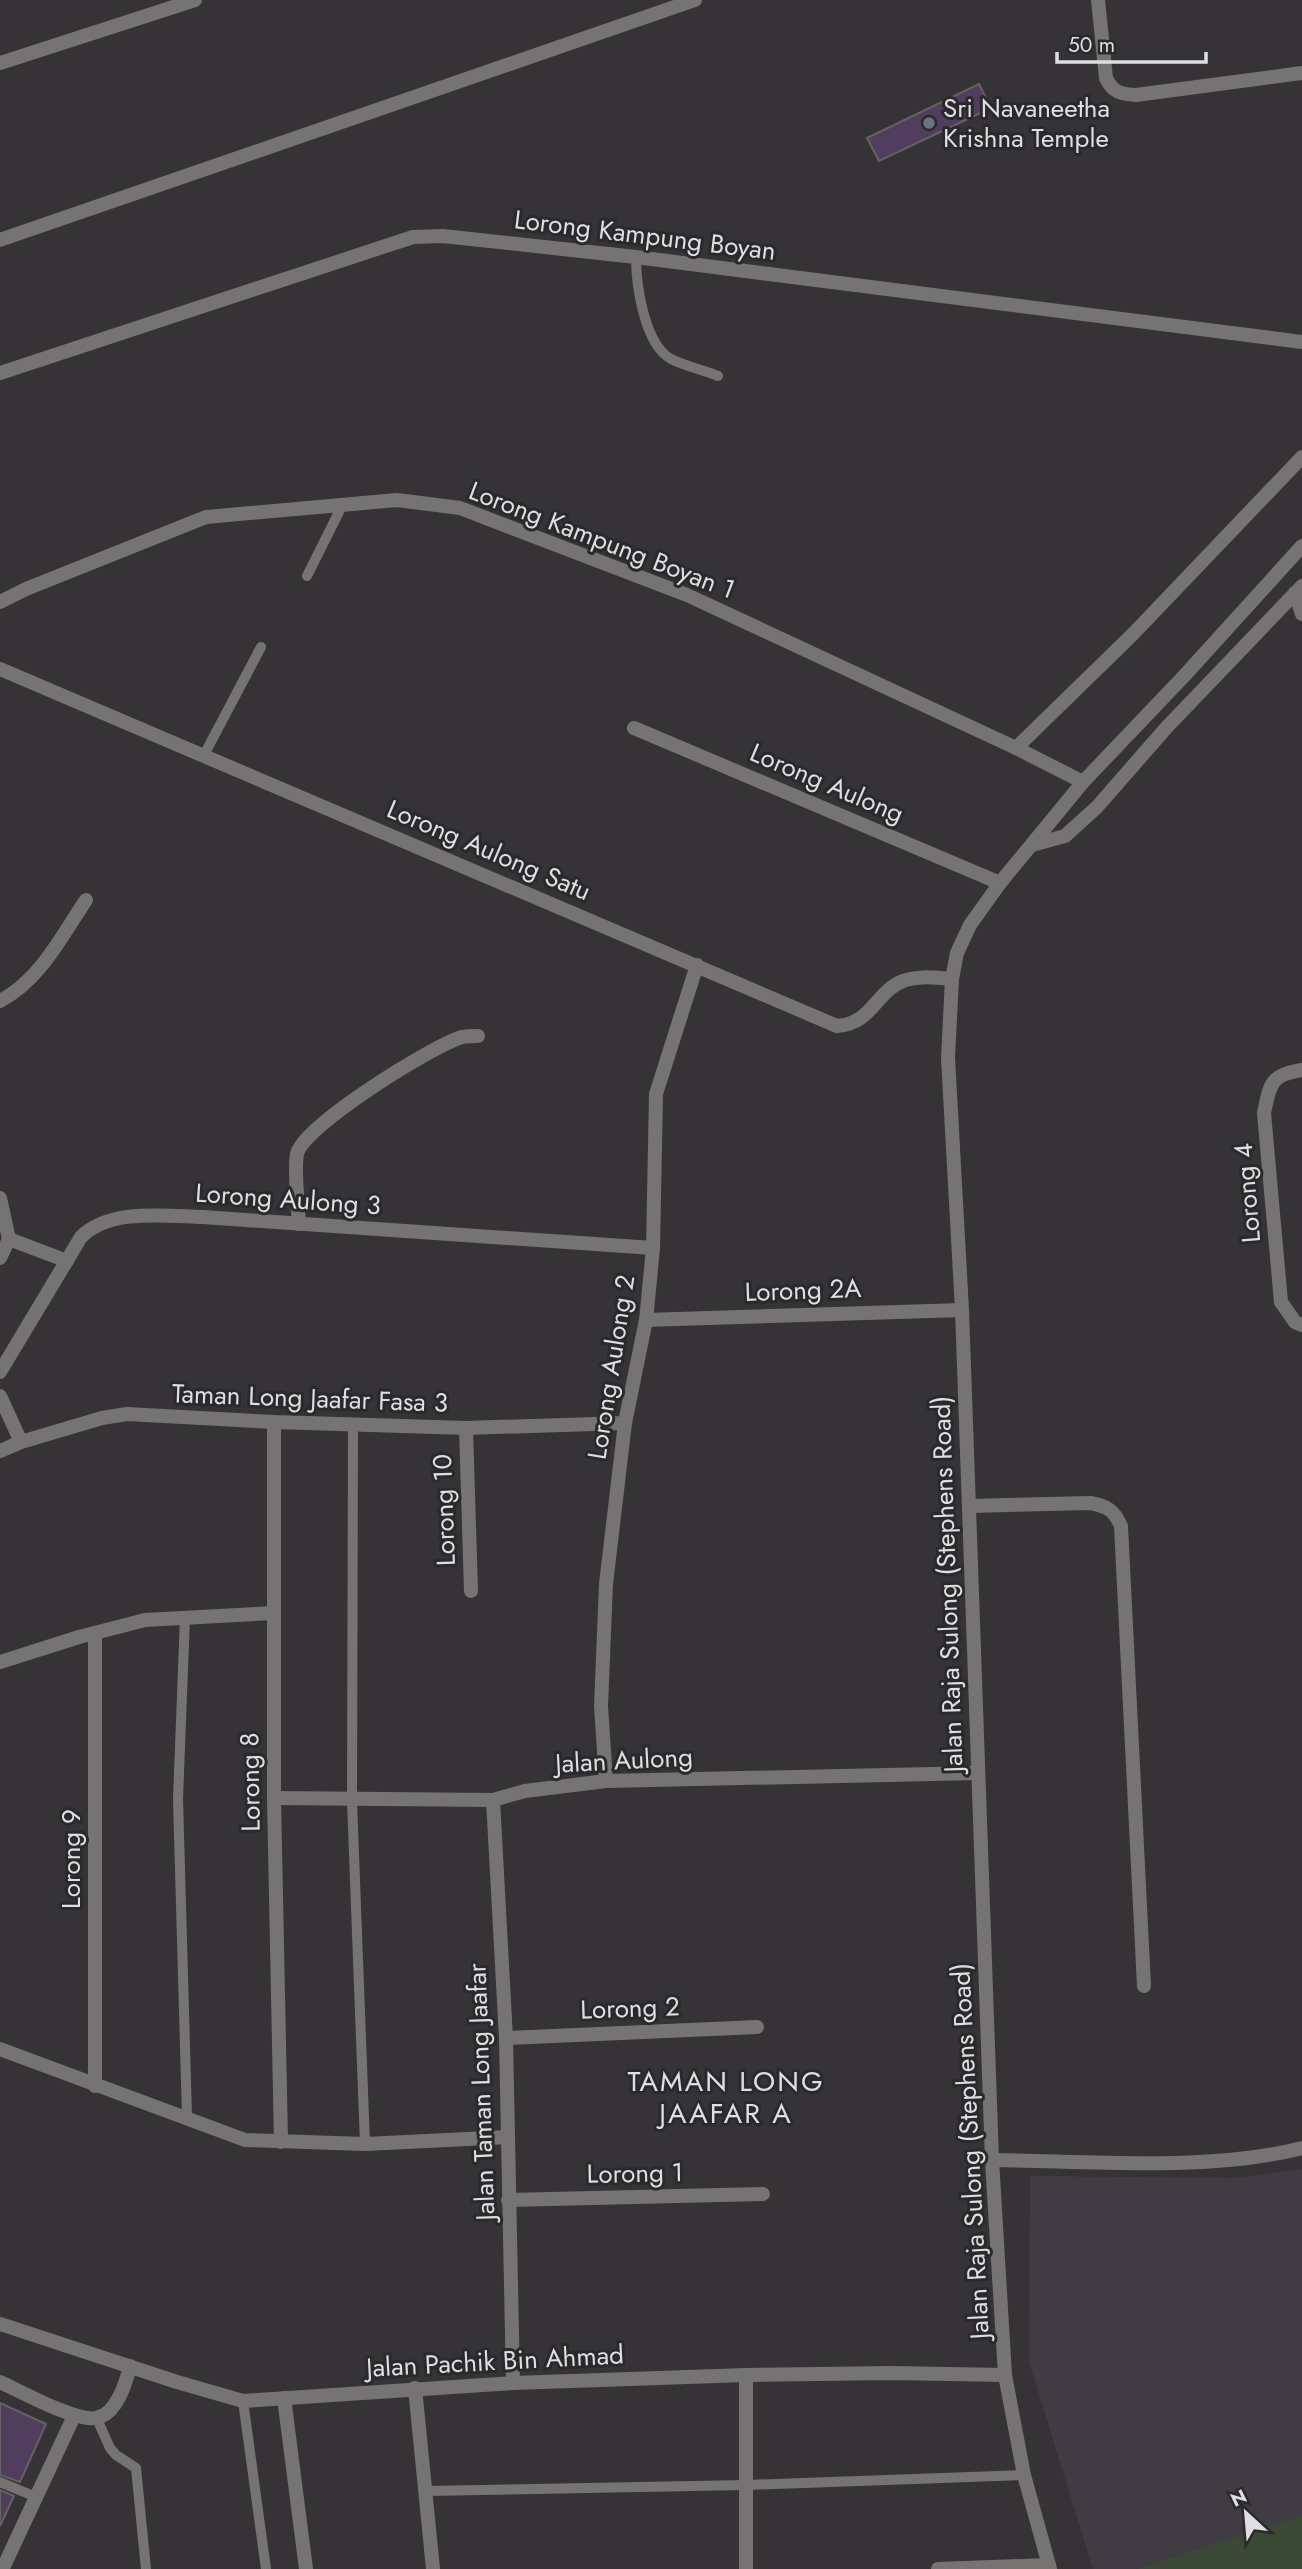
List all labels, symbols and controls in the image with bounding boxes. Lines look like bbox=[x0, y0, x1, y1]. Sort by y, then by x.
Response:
scale bar bbox=[1057, 21, 1206, 65]
text: 50 m bbox=[1068, 30, 1115, 60]
place label: Sri Navaneetha Krishna Temple bbox=[943, 89, 1110, 157]
marker: Sri Navaneetha Krishna Temple bbox=[921, 115, 937, 131]
street label: Lorong Kampung Boyan bbox=[512, 200, 778, 270]
street label: Lorong Kampung Boyan 1 bbox=[463, 472, 741, 608]
street label: Lorong Aulong bbox=[744, 734, 910, 832]
street label: Lorong Aulong Satu bbox=[381, 790, 597, 910]
street label: Lorong 4 bbox=[1224, 1142, 1270, 1244]
street label: Lorong Aulong 3 bbox=[194, 1174, 382, 1224]
street label: Lorong 2A bbox=[744, 1269, 863, 1311]
street label: Lorong Aulong 2 bbox=[578, 1272, 644, 1462]
street label: Taman Long Jaafar Fasa 3 bbox=[171, 1374, 449, 1422]
street label: Jalan Raja Sulong (Stephens Road) bbox=[921, 1395, 973, 1776]
street label: Lorong 10 bbox=[423, 1453, 465, 1567]
street label: Lorong 8 bbox=[230, 1732, 270, 1832]
street label: Jalan Aulong bbox=[551, 1737, 694, 1783]
street label: Lorong 9 bbox=[52, 1809, 90, 1909]
street label: Jalan Raja Sulong (Stephens Road) bbox=[941, 1962, 999, 2343]
street label: Jalan Taman Long Jaafar bbox=[458, 1963, 505, 2224]
street label: Lorong 2 bbox=[580, 1987, 680, 2029]
district label: TAMAN LONG JAAFAR A bbox=[627, 2061, 825, 2134]
street label: Lorong 1 bbox=[586, 2153, 684, 2193]
street label: Jalan Pachik Bin Ahmad bbox=[362, 2335, 625, 2387]
north arrow bbox=[1211, 2478, 1281, 2548]
text: N bbox=[1226, 2483, 1251, 2514]

